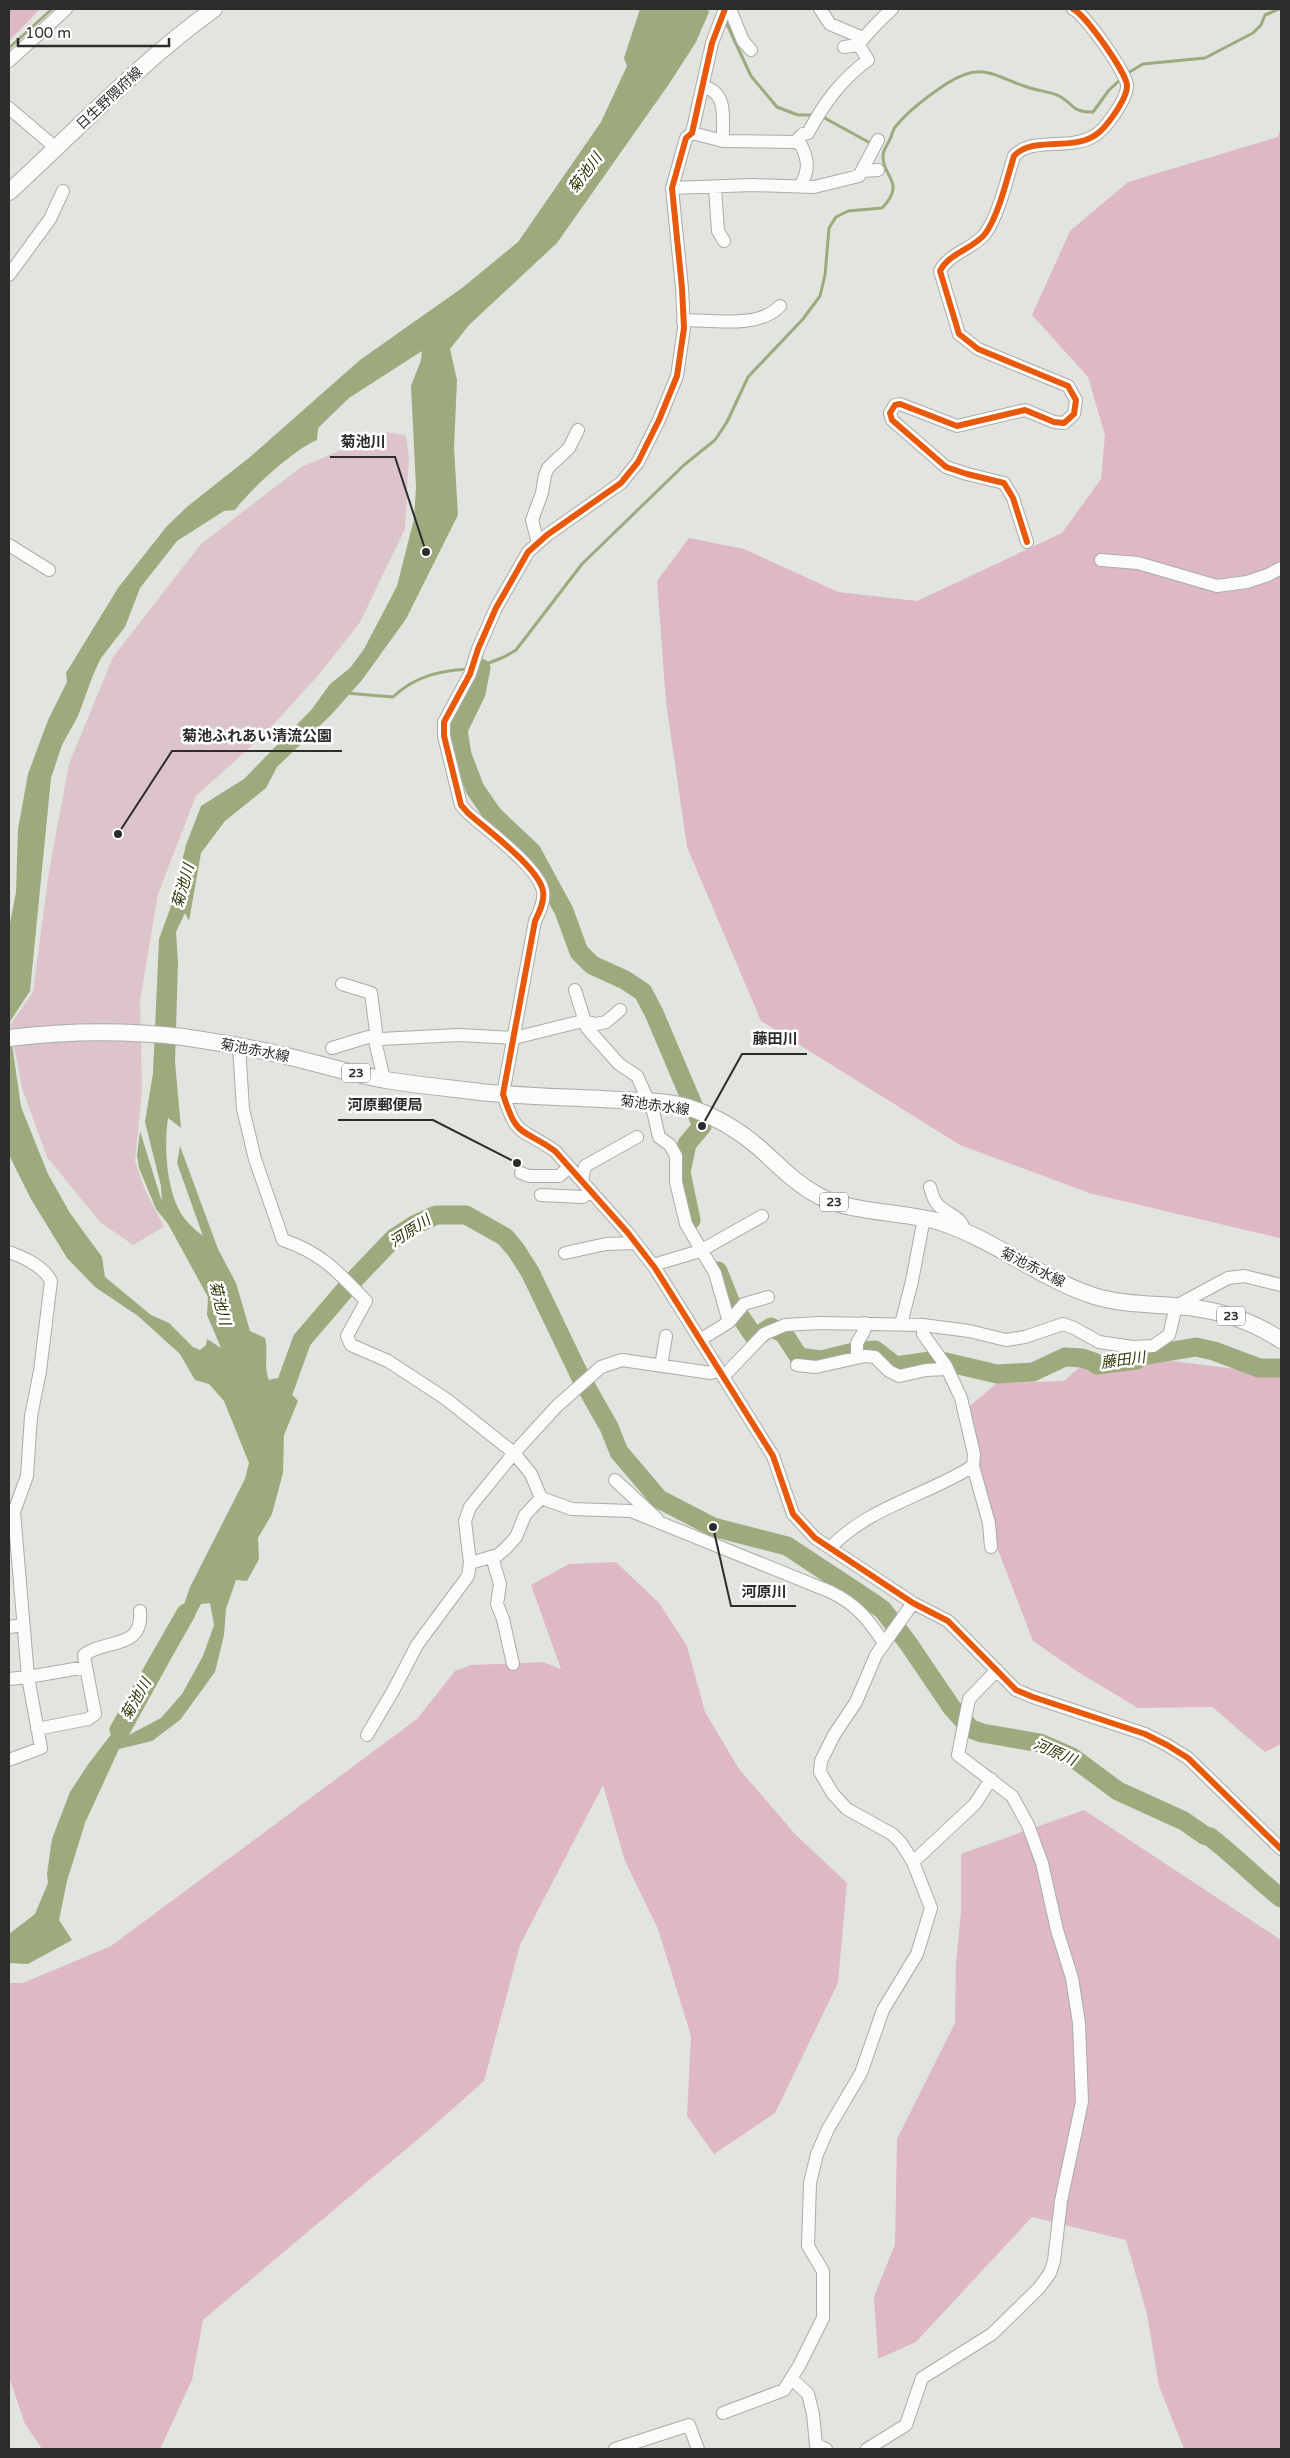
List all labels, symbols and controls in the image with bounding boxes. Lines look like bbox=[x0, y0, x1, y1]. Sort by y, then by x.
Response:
scale bar bbox=[18, 15, 169, 47]
text: 100 m bbox=[25, 24, 71, 42]
street label: 日生野隈府線 bbox=[73, 64, 146, 133]
water label: 菊池川 bbox=[564, 148, 607, 196]
callout: 菊池川 bbox=[330, 427, 395, 457]
text: 菊池川 bbox=[340, 433, 386, 451]
callout: 菊池ふれあい清流公園 bbox=[172, 721, 342, 751]
text: 菊池ふれあい清流公園 bbox=[182, 727, 332, 745]
water label: 菊池川 bbox=[168, 860, 198, 910]
callout: 藤田川 bbox=[742, 1024, 807, 1054]
text: 藤田川 bbox=[752, 1030, 798, 1048]
street label: 菊池赤水線 bbox=[219, 1035, 291, 1066]
road number: 23 bbox=[342, 1064, 370, 1082]
callout: 河原郵便局 bbox=[338, 1090, 433, 1120]
street label: 菊池赤水線 bbox=[619, 1092, 691, 1119]
text: 河原郵便局 bbox=[347, 1096, 423, 1114]
road number: 23 bbox=[820, 1192, 848, 1212]
water label: 河原川 bbox=[386, 1210, 435, 1251]
street label: 菊池赤水線 bbox=[998, 1244, 1068, 1291]
water label: 菊池川 bbox=[206, 1279, 235, 1329]
road number: 23 bbox=[1217, 1306, 1245, 1325]
water label: 藤田川 bbox=[1099, 1348, 1149, 1372]
callout: 河原川 bbox=[731, 1576, 796, 1606]
text: 河原川 bbox=[741, 1583, 787, 1601]
water label: 菊池川 bbox=[117, 1673, 156, 1723]
water label: 河原川 bbox=[1031, 1735, 1081, 1770]

